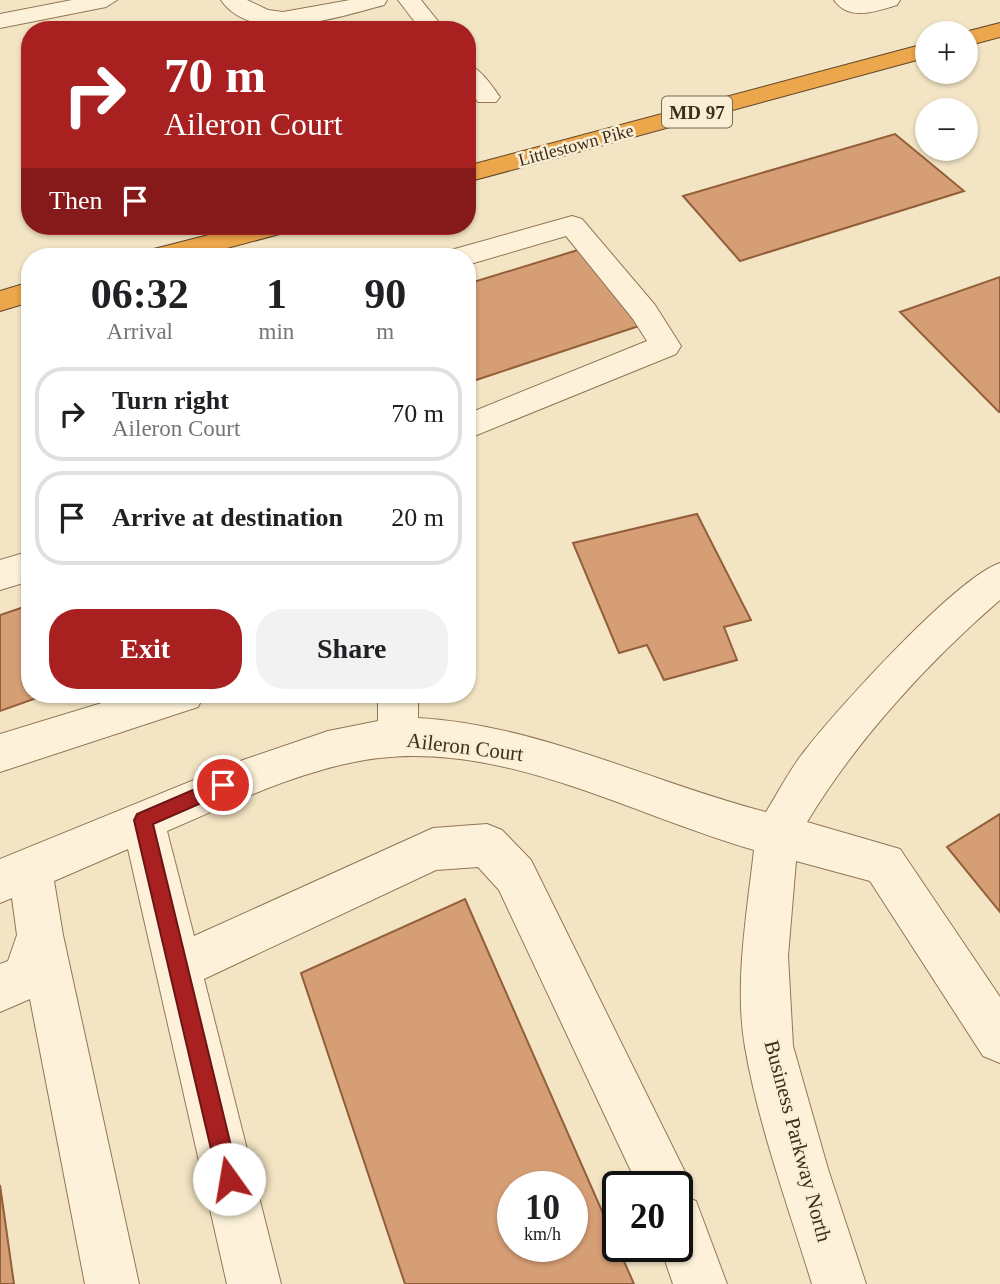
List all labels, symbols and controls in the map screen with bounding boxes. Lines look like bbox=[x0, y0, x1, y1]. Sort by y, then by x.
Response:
map controls bbox=[915, 21, 978, 161]
button: + bbox=[915, 21, 978, 84]
text: 70 m bbox=[164, 48, 266, 103]
icon: right bbox=[49, 49, 140, 140]
road number: MD 97 bbox=[662, 96, 732, 128]
button: − bbox=[915, 98, 978, 161]
text: Aileron Court bbox=[164, 106, 343, 142]
street label: Littlestown Pike bbox=[516, 120, 636, 170]
icon: arrive bbox=[116, 182, 154, 220]
text: Then bbox=[49, 186, 102, 215]
text: 06:32 bbox=[91, 271, 189, 317]
text: 1 bbox=[266, 271, 287, 317]
text: 90 bbox=[364, 271, 406, 317]
text: Arrival bbox=[107, 319, 173, 344]
text: min bbox=[259, 319, 294, 344]
text: m bbox=[376, 319, 394, 344]
text: Turn right bbox=[112, 386, 229, 415]
icon: right bbox=[53, 395, 91, 433]
text: 70 m bbox=[391, 399, 444, 428]
text: Aileron Court bbox=[112, 416, 240, 441]
icon: arrive bbox=[53, 499, 91, 537]
text: Arrive at destination bbox=[112, 503, 343, 532]
text: 20 m bbox=[391, 503, 444, 532]
button: Exit bbox=[49, 609, 242, 689]
button: Share bbox=[256, 609, 448, 689]
street label: Aileron Court bbox=[405, 728, 525, 766]
pin bbox=[193, 755, 253, 815]
icon: arrive bbox=[204, 766, 242, 804]
street label: Business Parkway North bbox=[760, 1038, 837, 1245]
position arrow bbox=[192, 1142, 266, 1216]
speed limit sign: 20 bbox=[602, 1171, 693, 1262]
text: 10 bbox=[525, 1188, 560, 1227]
text: km/h bbox=[524, 1224, 561, 1244]

